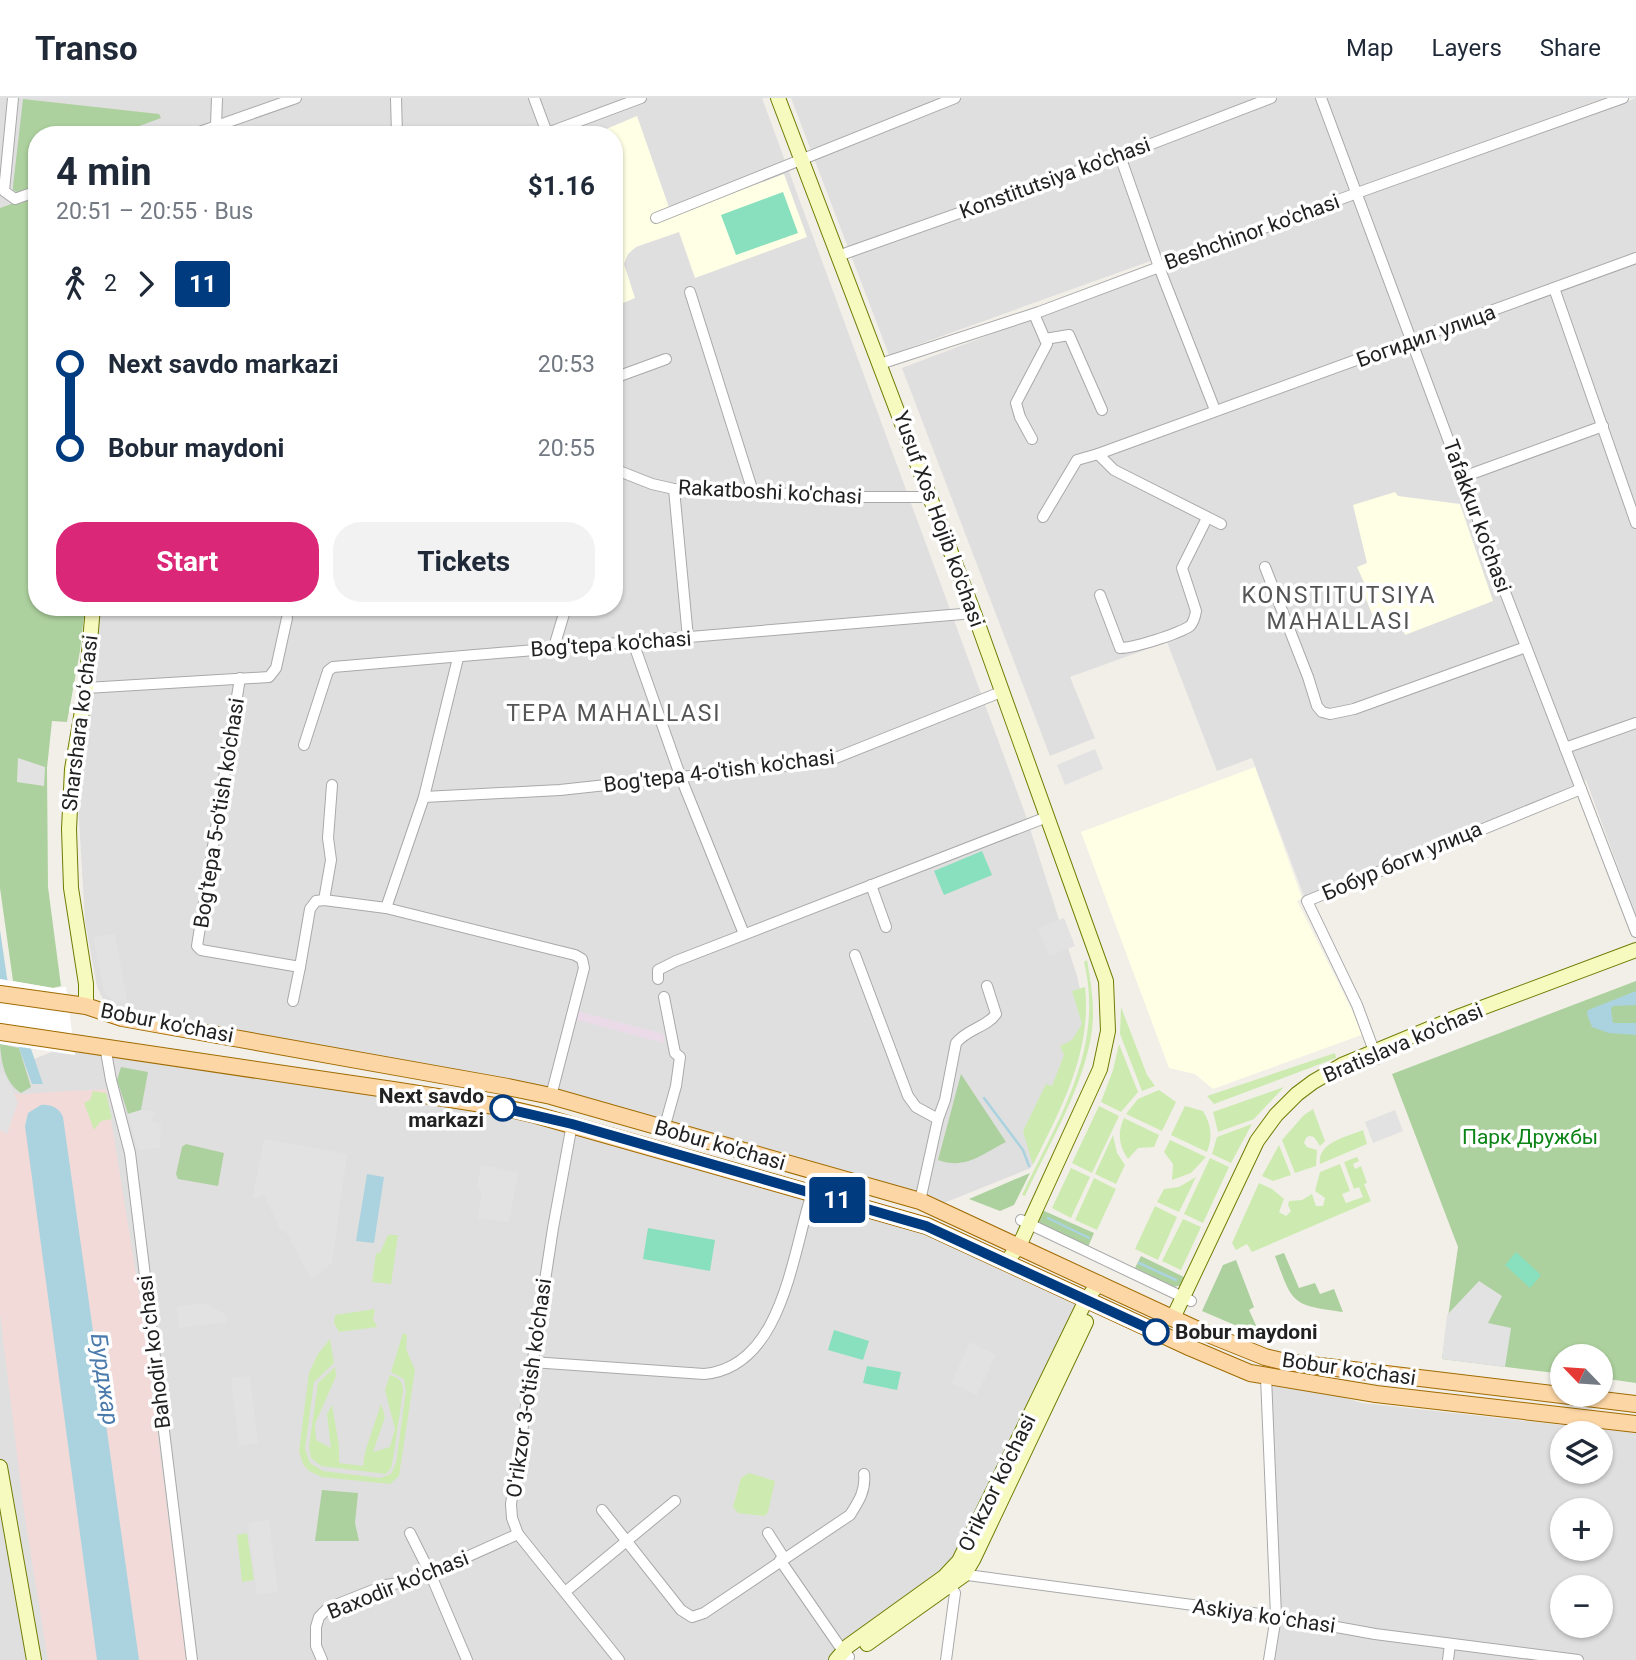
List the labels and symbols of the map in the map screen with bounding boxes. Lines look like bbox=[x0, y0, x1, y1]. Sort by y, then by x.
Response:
street label: Konstitutsiya ko'chasi bbox=[956, 132, 1154, 224]
street label: Beshchinor ko'chasi bbox=[1161, 189, 1343, 275]
street label: Богидил улица bbox=[1353, 300, 1499, 372]
street label: Yusuf Xos Hojib ko'chasi bbox=[889, 408, 989, 630]
street label: Tafakkur ko'chasi bbox=[1438, 436, 1516, 596]
street label: Rakatboshi ko'chasi bbox=[677, 475, 863, 509]
district label: KONSTITUTSIYA MAHALLASI bbox=[1241, 582, 1437, 635]
street label: Bog'tepa ko'chasi bbox=[530, 626, 692, 662]
street label: Sharshara koʻchasi bbox=[57, 634, 103, 812]
street label: Bog'tepa 5-o'tish ko'chasi bbox=[189, 696, 249, 930]
district label: TEPA MAHALLASI bbox=[506, 700, 722, 727]
street label: Bog'tepa 4-o'tish ko'chasi bbox=[602, 745, 836, 797]
street label: Бобур боги улица bbox=[1319, 817, 1485, 905]
street label: Bobur ko'chasi bbox=[98, 998, 236, 1048]
street label: Bratislava ko'chasi bbox=[1319, 998, 1487, 1088]
place label: Next savdo markazi bbox=[379, 1084, 484, 1132]
marker: Next savdo markazi bbox=[490, 1095, 516, 1121]
street label: Bobur ko'chasi bbox=[652, 1115, 788, 1175]
park label: Парк Дружбы bbox=[1462, 1125, 1598, 1149]
line badge: 11 bbox=[806, 1177, 868, 1223]
street label: Bahodir koʻchasi bbox=[133, 1274, 175, 1430]
street label: O'rikzor 3-o'tish ko'chasi bbox=[502, 1277, 556, 1499]
marker: Bobur maydoni bbox=[1143, 1319, 1169, 1345]
place label: Bobur maydoni bbox=[1175, 1320, 1317, 1344]
water label: Бурджар bbox=[85, 1331, 124, 1427]
north arrow bbox=[1550, 1344, 1614, 1407]
street label: Bobur ko'chasi bbox=[1280, 1348, 1418, 1390]
street label: O'rikzor ko'chasi bbox=[953, 1410, 1041, 1556]
street label: Baxodir ko'chasi bbox=[324, 1546, 472, 1624]
street label: Askiya koʻchasi bbox=[1191, 1594, 1337, 1638]

